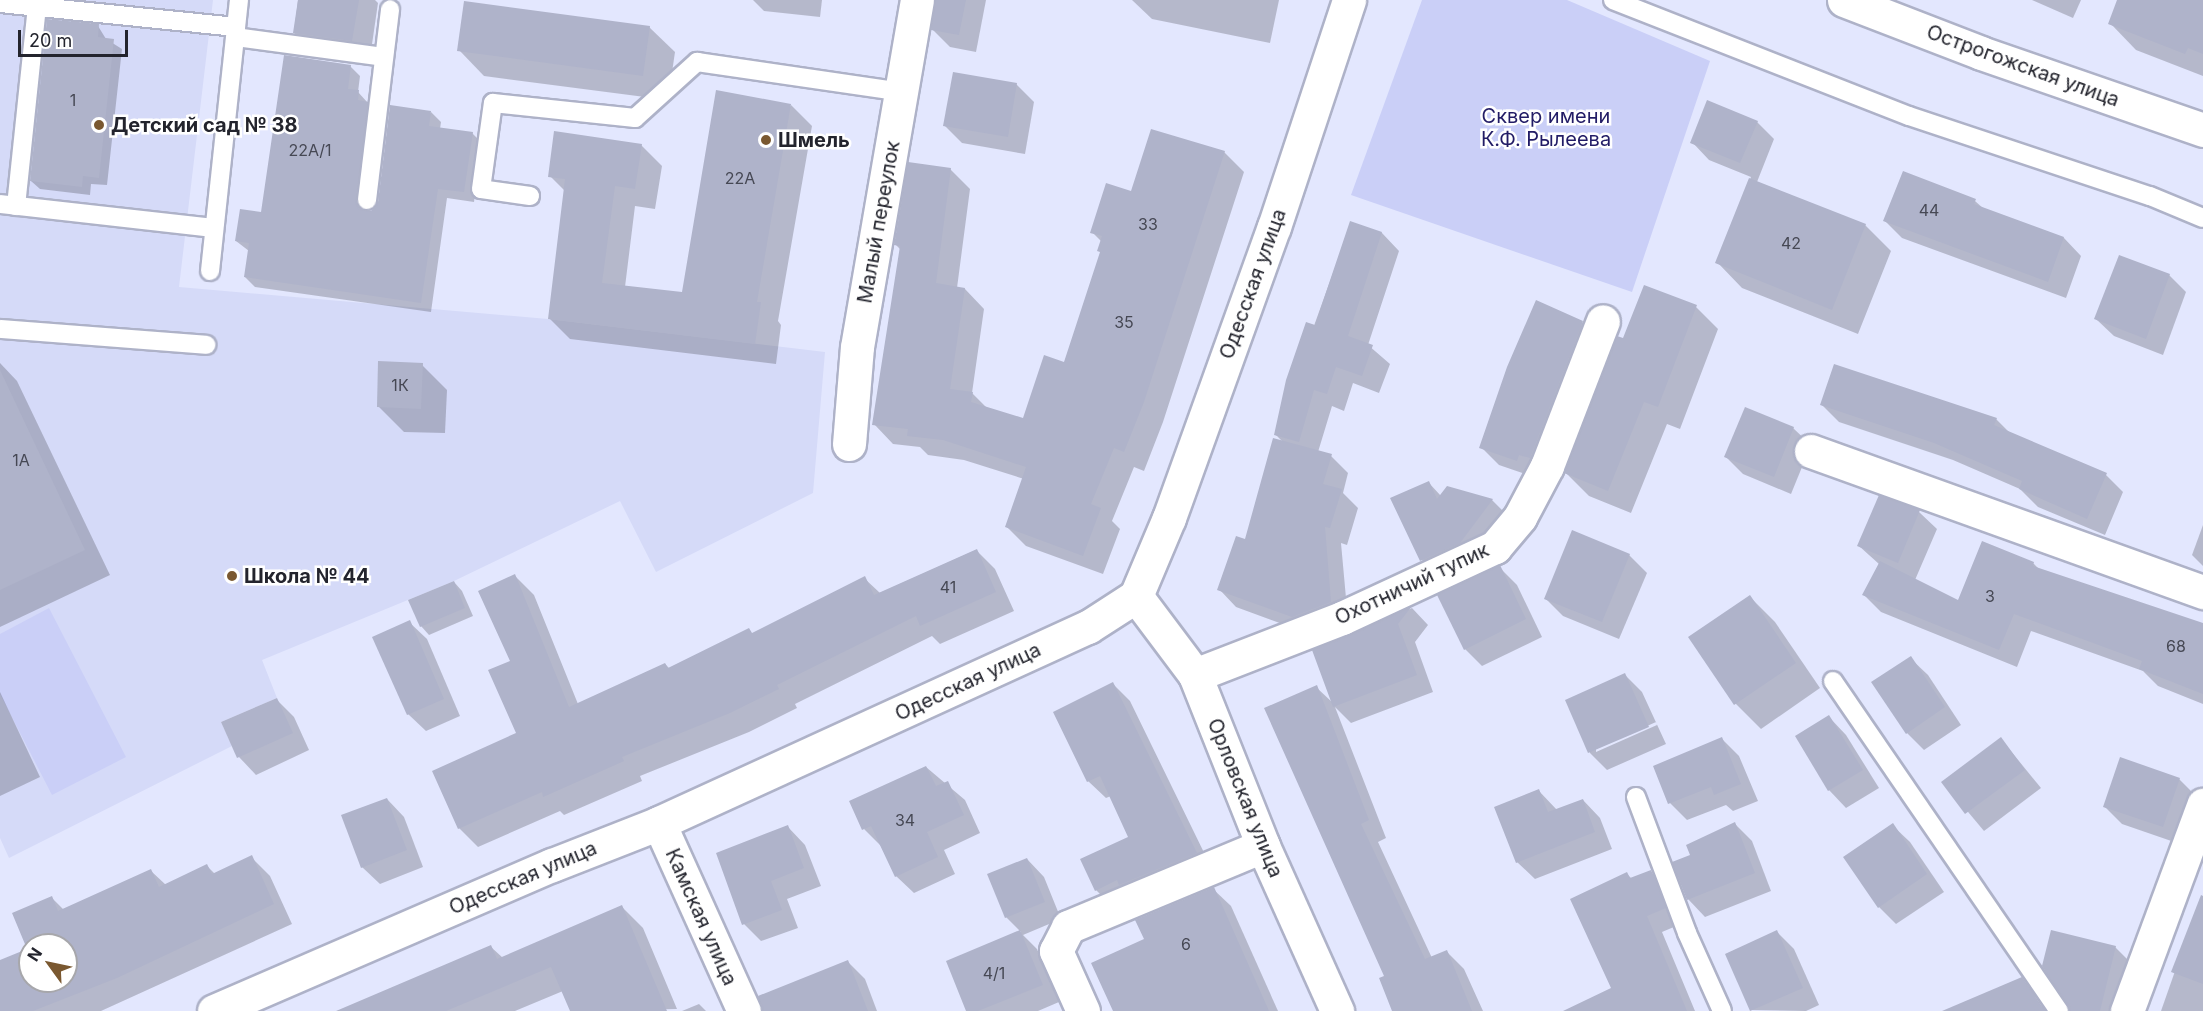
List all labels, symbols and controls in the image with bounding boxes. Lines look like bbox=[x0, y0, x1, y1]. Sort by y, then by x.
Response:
scale bar bbox=[21, 18, 130, 56]
street label: Острогожская улица bbox=[1923, 20, 2123, 112]
text: 20 m bbox=[29, 30, 72, 51]
house number: 1 bbox=[70, 90, 76, 110]
park label: Сквер имени К.Ф. Рылеева bbox=[1481, 105, 1611, 152]
place label: Детский сад № 38 bbox=[111, 113, 297, 137]
marker: Детский сад № 38 bbox=[92, 118, 106, 132]
place label: Шмель bbox=[778, 128, 850, 152]
marker: Шмель bbox=[759, 133, 773, 147]
street label: Малый переулок bbox=[853, 139, 905, 305]
house number: 22А/1 bbox=[288, 140, 332, 160]
house number: 22А bbox=[725, 168, 755, 188]
house number: 44 bbox=[1919, 200, 1939, 220]
street label: Одесская улица bbox=[1215, 206, 1291, 362]
house number: 33 bbox=[1138, 214, 1158, 234]
house number: 42 bbox=[1781, 233, 1801, 253]
house number: 35 bbox=[1114, 312, 1134, 332]
house number: 1К bbox=[391, 375, 409, 395]
house number: 1А bbox=[12, 450, 30, 470]
street label: Охотничий тупик bbox=[1331, 538, 1493, 630]
place label: Школа № 44 bbox=[244, 564, 370, 588]
marker: Школа № 44 bbox=[225, 569, 239, 583]
house number: 41 bbox=[940, 577, 956, 597]
house number: 3 bbox=[1985, 586, 1995, 606]
house number: 68 bbox=[2166, 636, 2186, 656]
street label: Одесская улица bbox=[891, 638, 1045, 726]
street label: Орловская улица bbox=[1202, 715, 1288, 881]
house number: 34 bbox=[895, 810, 915, 830]
street label: Одесская улица bbox=[446, 836, 600, 920]
street label: Камская улица bbox=[660, 845, 742, 989]
north arrow bbox=[18, 933, 78, 993]
house number: 6 bbox=[1181, 934, 1191, 954]
text: N bbox=[23, 944, 46, 965]
house number: 4/1 bbox=[983, 963, 1005, 983]

